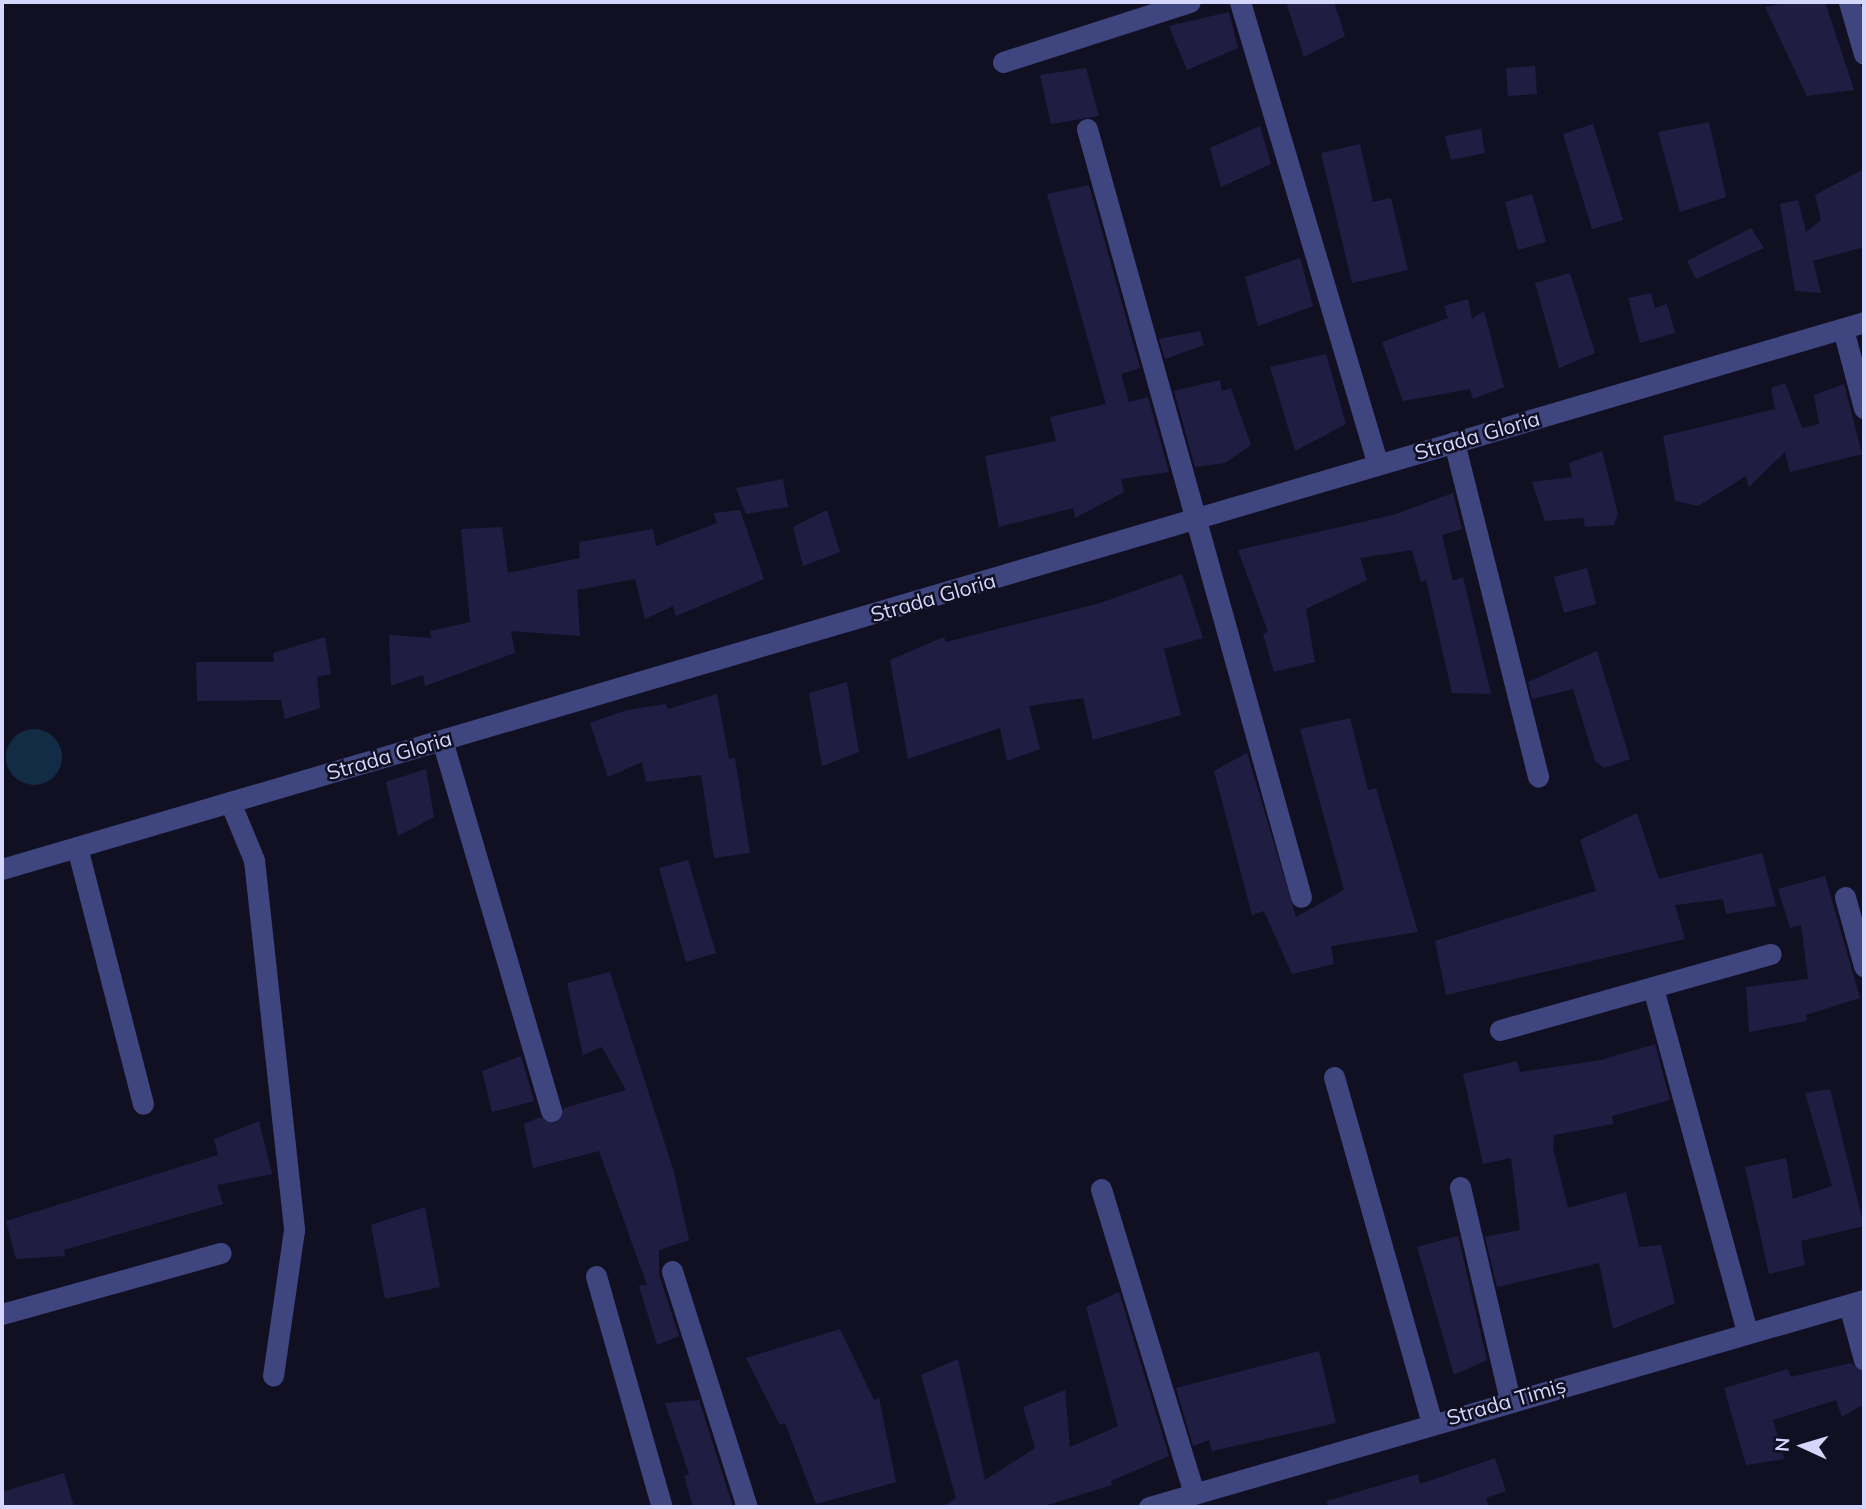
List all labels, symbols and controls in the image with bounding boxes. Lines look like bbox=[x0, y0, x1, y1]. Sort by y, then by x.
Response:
street label: Strada Gloria bbox=[1412, 405, 1542, 465]
street label: Strada Gloria bbox=[868, 567, 998, 627]
street label: Strada Gloria bbox=[324, 725, 454, 785]
street label: Strada Timiș bbox=[1444, 1372, 1568, 1430]
north arrow bbox=[1768, 1411, 1838, 1481]
text: N bbox=[1770, 1437, 1795, 1453]

